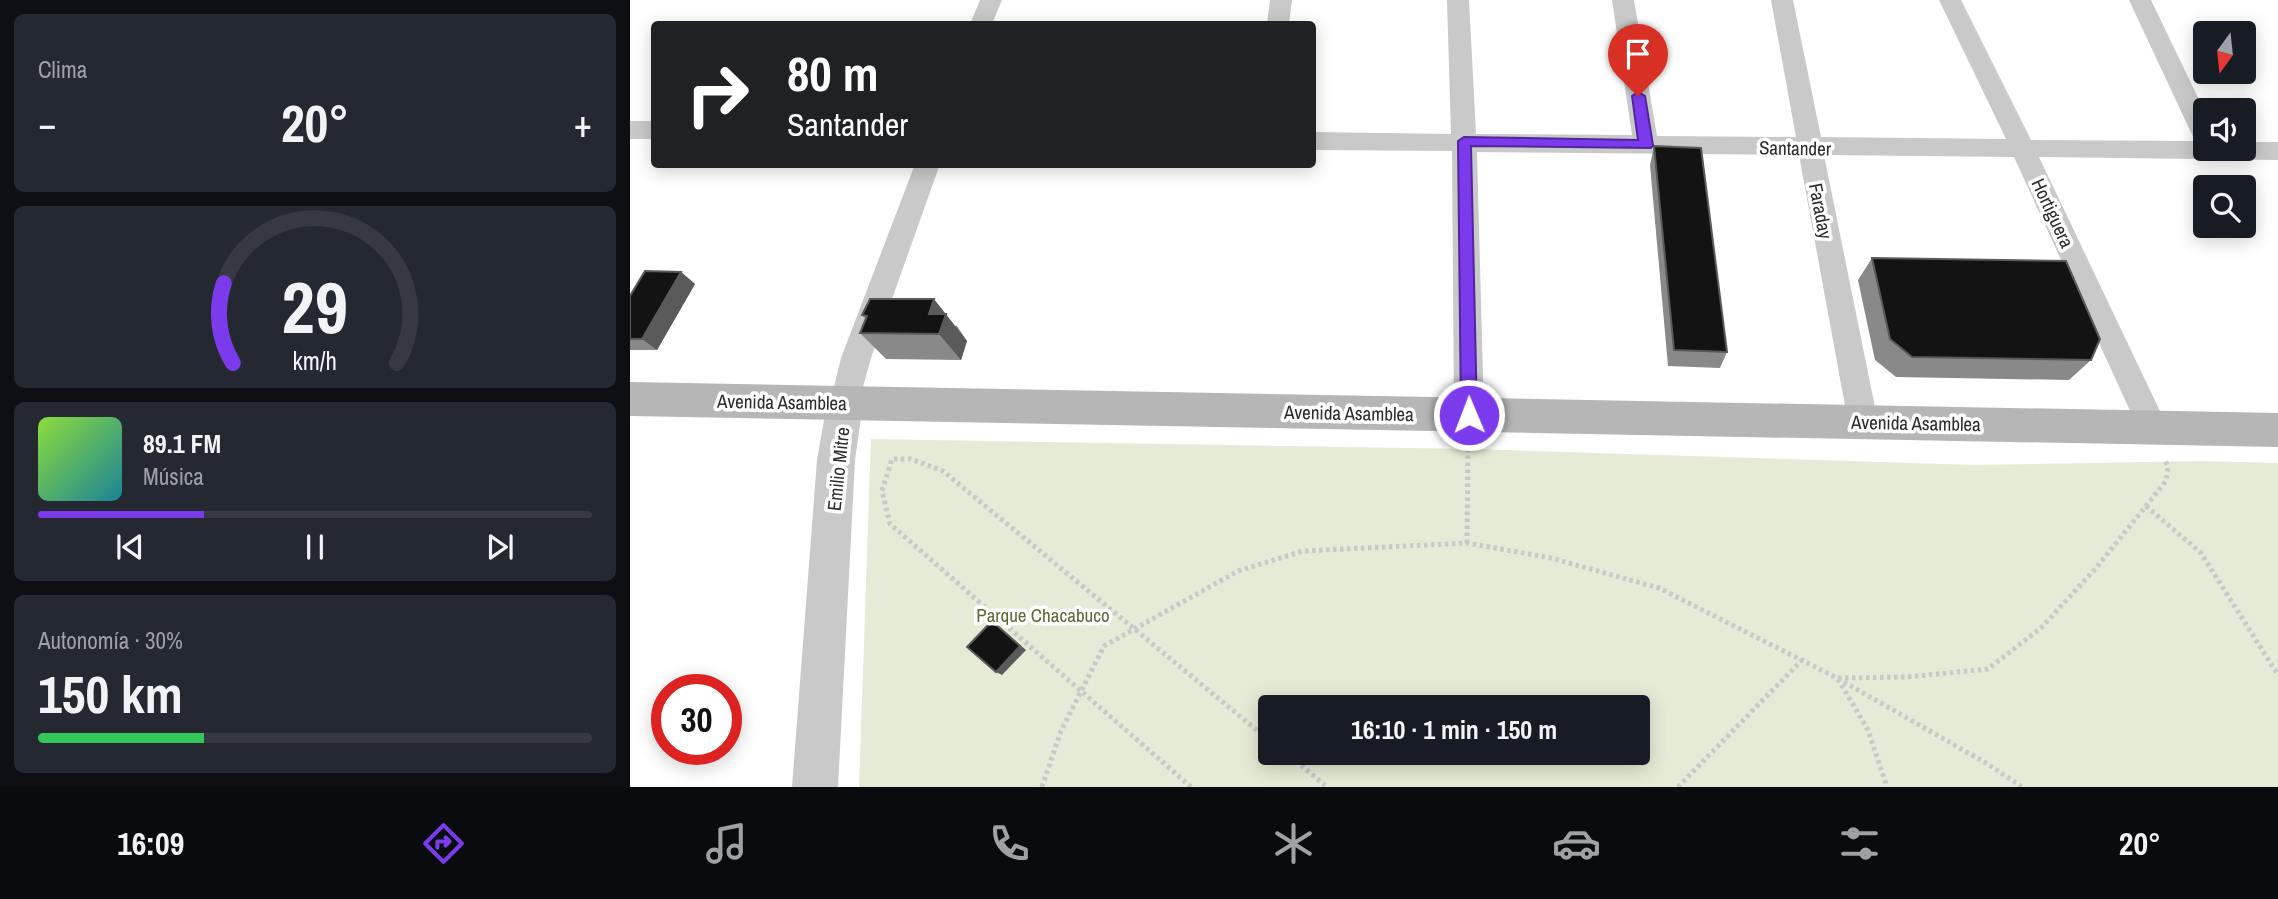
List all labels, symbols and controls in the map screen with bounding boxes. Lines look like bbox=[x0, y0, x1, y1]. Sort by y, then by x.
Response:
north arrow bbox=[2193, 21, 2256, 84]
map controls bbox=[2193, 21, 2256, 238]
pin bbox=[1608, 24, 1668, 96]
icon: arrive bbox=[1619, 35, 1657, 73]
text: 80 m bbox=[787, 40, 879, 106]
icon: right bbox=[672, 49, 763, 140]
text: Clima bbox=[38, 54, 87, 85]
text: 20° bbox=[281, 88, 349, 158]
text: − bbox=[38, 98, 56, 149]
text: + bbox=[574, 98, 592, 149]
button: sound bbox=[2193, 98, 2256, 161]
text: Santander bbox=[787, 103, 908, 146]
street label: Santander bbox=[1759, 134, 1832, 162]
street label: Hortiguera bbox=[2026, 174, 2080, 252]
button: search bbox=[2193, 175, 2256, 238]
street label: Faraday bbox=[1803, 181, 1839, 241]
text: 29 bbox=[282, 259, 348, 357]
text: km/h bbox=[293, 344, 337, 378]
position arrow bbox=[1432, 378, 1506, 452]
street label: Avenida Asamblea bbox=[716, 388, 847, 416]
street label: Avenida Asamblea bbox=[1283, 399, 1414, 427]
street label: Avenida Asamblea bbox=[1850, 409, 1981, 437]
text: 89.1 FM bbox=[143, 426, 221, 461]
street label: Emilio Mitre bbox=[821, 426, 855, 512]
text: Música bbox=[143, 461, 204, 492]
icon: previous bbox=[111, 528, 149, 566]
icon: pause bbox=[296, 528, 334, 566]
icon: next bbox=[481, 528, 519, 566]
park label: Parque Chacabuco bbox=[976, 602, 1110, 628]
text: Autonomía · 30% bbox=[38, 625, 183, 656]
text: 150 km bbox=[38, 659, 183, 729]
speed limit sign: 30 bbox=[651, 674, 742, 765]
text: 16:10 · 1 min · 150 m bbox=[1351, 712, 1557, 747]
icon: directions bbox=[419, 819, 468, 868]
icon: music bbox=[702, 819, 751, 868]
icon: phone bbox=[985, 819, 1034, 868]
icon: climate bbox=[1269, 819, 1318, 868]
icon: car bbox=[1552, 819, 1601, 868]
icon: filters bbox=[1835, 819, 1884, 868]
text: 16:09 bbox=[117, 822, 184, 865]
text: 20° bbox=[2119, 822, 2161, 865]

